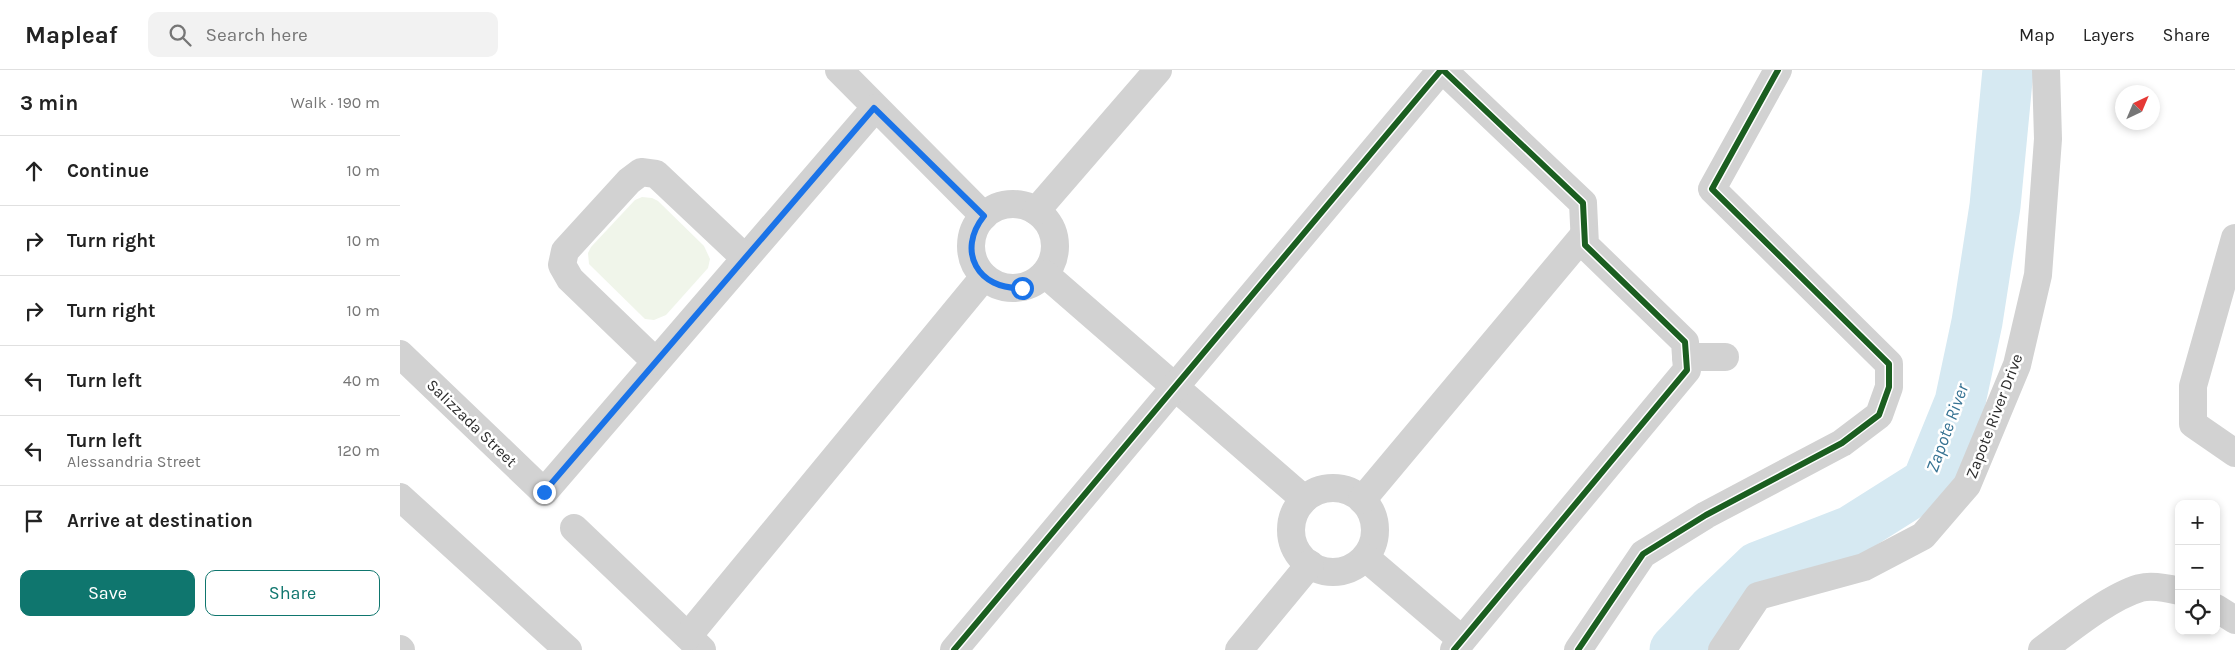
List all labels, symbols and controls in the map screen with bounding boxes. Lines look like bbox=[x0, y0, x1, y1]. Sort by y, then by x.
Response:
search box bbox=[148, 12, 498, 57]
text: Mapleaf bbox=[25, 21, 118, 49]
icon: search bbox=[166, 21, 194, 49]
text: Search here bbox=[206, 24, 308, 46]
text: Map bbox=[2019, 24, 2055, 46]
text: Layers bbox=[2083, 24, 2135, 46]
text: Share bbox=[2163, 24, 2210, 46]
north arrow bbox=[2115, 85, 2160, 130]
text: 3 min bbox=[20, 91, 78, 115]
text: Walk · 190 m bbox=[291, 93, 380, 112]
icon: ahead bbox=[20, 157, 48, 185]
text: Continue bbox=[67, 160, 149, 182]
text: 10 m bbox=[346, 161, 380, 180]
icon: right bbox=[20, 227, 48, 255]
text: Turn right bbox=[67, 230, 156, 252]
text: 10 m bbox=[346, 231, 380, 250]
route start bbox=[1011, 277, 1034, 300]
icon: right bbox=[20, 297, 48, 325]
text: Turn right bbox=[67, 300, 156, 322]
text: 10 m bbox=[346, 301, 380, 320]
street label: Zapote River Drive bbox=[1961, 351, 2027, 481]
icon: left bbox=[20, 367, 48, 395]
text: Turn left bbox=[67, 370, 142, 392]
text: 40 m bbox=[343, 371, 380, 390]
street label: Salizzada Street bbox=[423, 375, 521, 471]
water label: Zapote River bbox=[1921, 380, 1973, 475]
text: Turn left bbox=[67, 430, 142, 452]
icon: left bbox=[20, 437, 48, 465]
text: 120 m bbox=[337, 441, 380, 460]
text: Alessandria Street bbox=[67, 452, 201, 471]
route end bbox=[533, 481, 556, 504]
map controls bbox=[2175, 500, 2220, 635]
button: + bbox=[2175, 500, 2220, 545]
icon: arrive bbox=[20, 507, 48, 535]
text: Arrive at destination bbox=[67, 510, 253, 532]
button: − bbox=[2175, 545, 2220, 590]
button: Save bbox=[20, 570, 195, 616]
button: Share bbox=[205, 570, 380, 616]
button: locate bbox=[2175, 590, 2220, 635]

